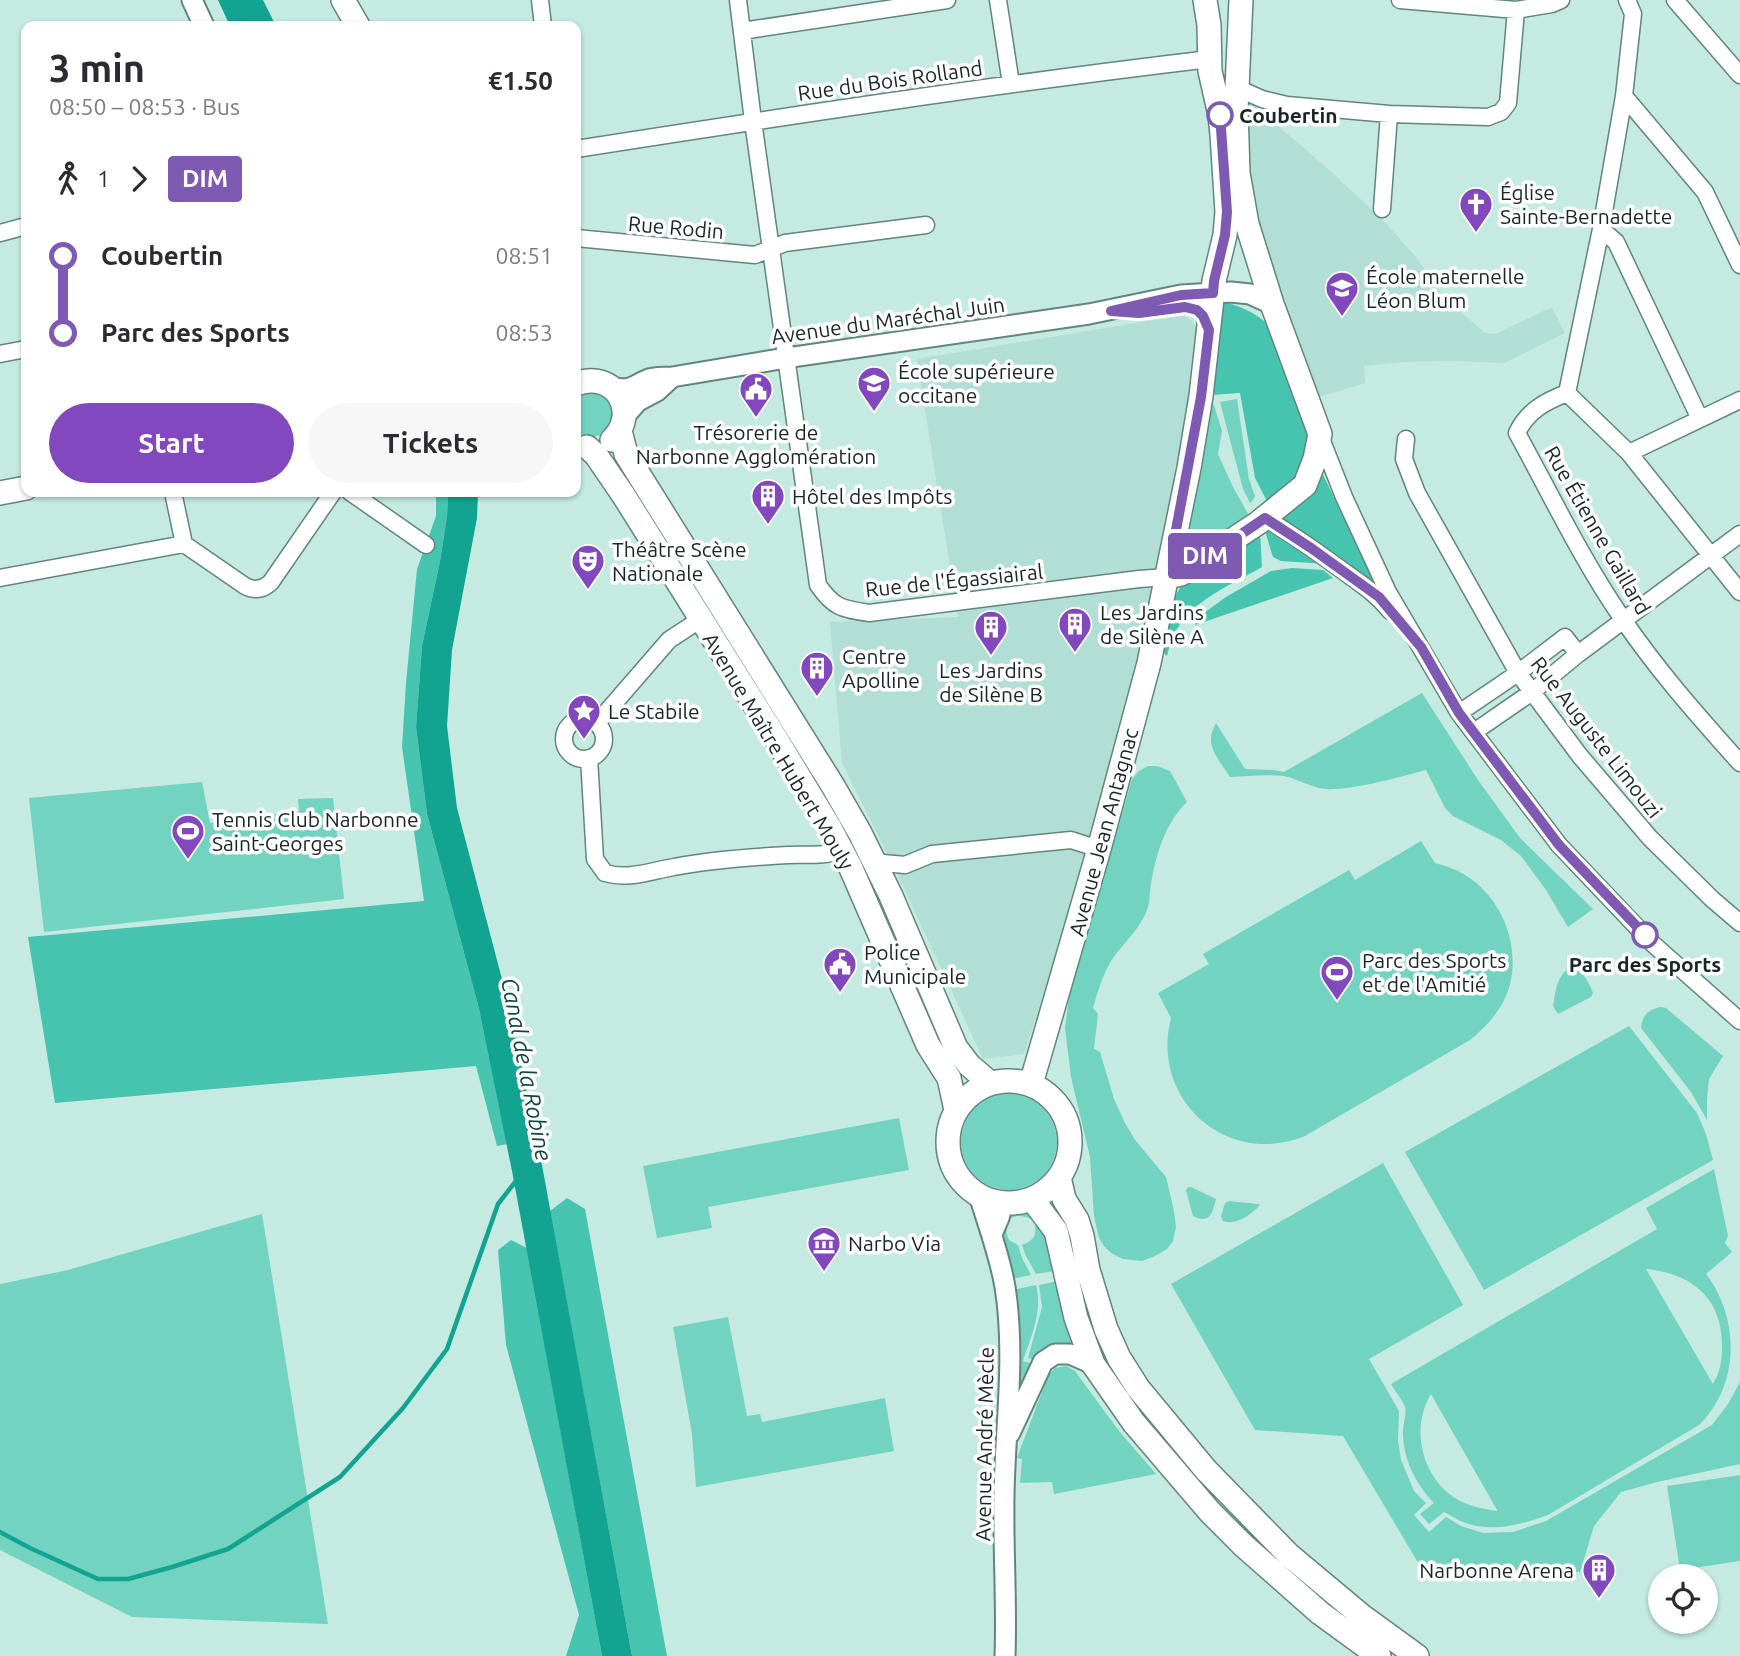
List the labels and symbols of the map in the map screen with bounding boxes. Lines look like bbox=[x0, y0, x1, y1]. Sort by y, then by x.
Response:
street label: Rue du Bois Rolland bbox=[796, 55, 984, 105]
marker: Coubertin bbox=[1207, 102, 1233, 128]
place label: Coubertin bbox=[1239, 103, 1338, 127]
place label: Église Sainte-Bernadette bbox=[1500, 180, 1672, 228]
church icon: Église Sainte-Bernadette bbox=[1457, 185, 1495, 234]
street label: Rue Rodin bbox=[627, 211, 725, 243]
place label: École maternelle Léon Blum bbox=[1366, 264, 1525, 312]
school or university icon: École maternelle Léon Blum bbox=[1323, 269, 1361, 318]
street label: Avenue du Maréchal Juin bbox=[770, 292, 1006, 348]
place label: École supérieure occitane bbox=[898, 359, 1055, 407]
school or university icon: École supérieure occitane bbox=[855, 364, 893, 413]
public building icon: Trésorerie de Narbonne Agglomération bbox=[737, 370, 775, 419]
place label: Trésorerie de Narbonne Agglomération bbox=[636, 420, 876, 468]
street label: Rue Étienne Gaillard bbox=[1540, 442, 1656, 618]
building icon: Hôtel des Impôts bbox=[749, 477, 787, 526]
place label: Hôtel des Impôts bbox=[792, 484, 952, 508]
line badge: DIM bbox=[1165, 533, 1245, 579]
place label: Théâtre Scène Nationale bbox=[612, 537, 747, 585]
theatre icon: Théâtre Scène Nationale bbox=[569, 542, 607, 591]
street label: Rue de l'Égassiairal bbox=[864, 559, 1044, 601]
place label: Les Jardins de Silène A bbox=[1100, 600, 1204, 648]
building icon: Les Jardins de Silène A bbox=[1056, 605, 1094, 654]
building icon: Les Jardins de Silène B bbox=[972, 608, 1010, 657]
street label: Avenue Maître Hubert Mouly bbox=[699, 628, 859, 874]
place label: Centre Apolline bbox=[842, 644, 920, 692]
building icon: Centre Apolline bbox=[798, 649, 836, 698]
street label: Rue Auguste Limouzi bbox=[1527, 652, 1667, 822]
place label: Les Jardins de Silène B bbox=[939, 658, 1043, 706]
place icon: Le Stabile bbox=[565, 692, 603, 741]
place label: Le Stabile bbox=[608, 699, 700, 723]
street label: Avenue Jean Antagnac bbox=[1064, 725, 1142, 939]
place label: Tennis Club Narbonne Saint-Georges bbox=[212, 807, 419, 855]
sports icon: Tennis Club Narbonne Saint-Georges bbox=[169, 812, 207, 861]
marker: Parc des Sports bbox=[1632, 922, 1658, 948]
place label: Police Municipale bbox=[864, 940, 966, 988]
public building icon: Police Municipale bbox=[821, 945, 859, 994]
place label: Parc des Sports et de l'Amitié bbox=[1362, 948, 1506, 996]
place label: Parc des Sports bbox=[1569, 952, 1721, 976]
sports icon: Parc des Sports et de l'Amitié bbox=[1318, 953, 1356, 1002]
water label: Canal de la Robine bbox=[497, 975, 557, 1163]
museum icon: Narbo Via bbox=[805, 1224, 843, 1273]
place label: Narbo Via bbox=[848, 1231, 941, 1255]
street label: Avenue André Mècle bbox=[970, 1347, 998, 1541]
building icon: Narbonne Arena bbox=[1580, 1551, 1618, 1600]
place label: Narbonne Arena bbox=[1419, 1558, 1574, 1582]

